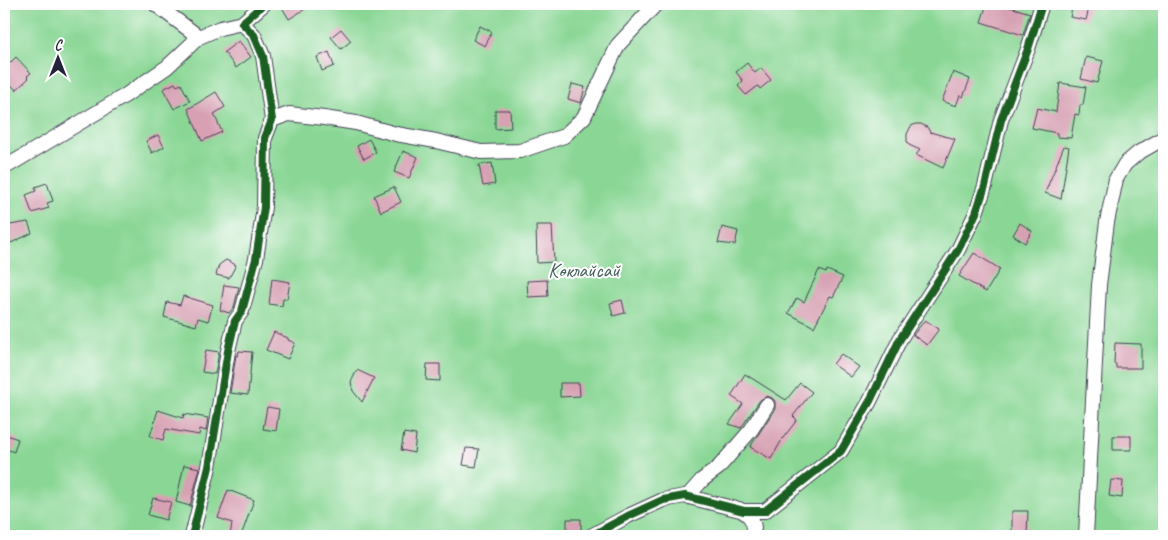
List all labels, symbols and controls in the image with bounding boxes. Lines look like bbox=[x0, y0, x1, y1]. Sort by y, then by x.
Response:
north arrow bbox=[32, 32, 82, 82]
text: С bbox=[55, 37, 64, 54]
park label: Көклайсай bbox=[548, 258, 621, 283]

